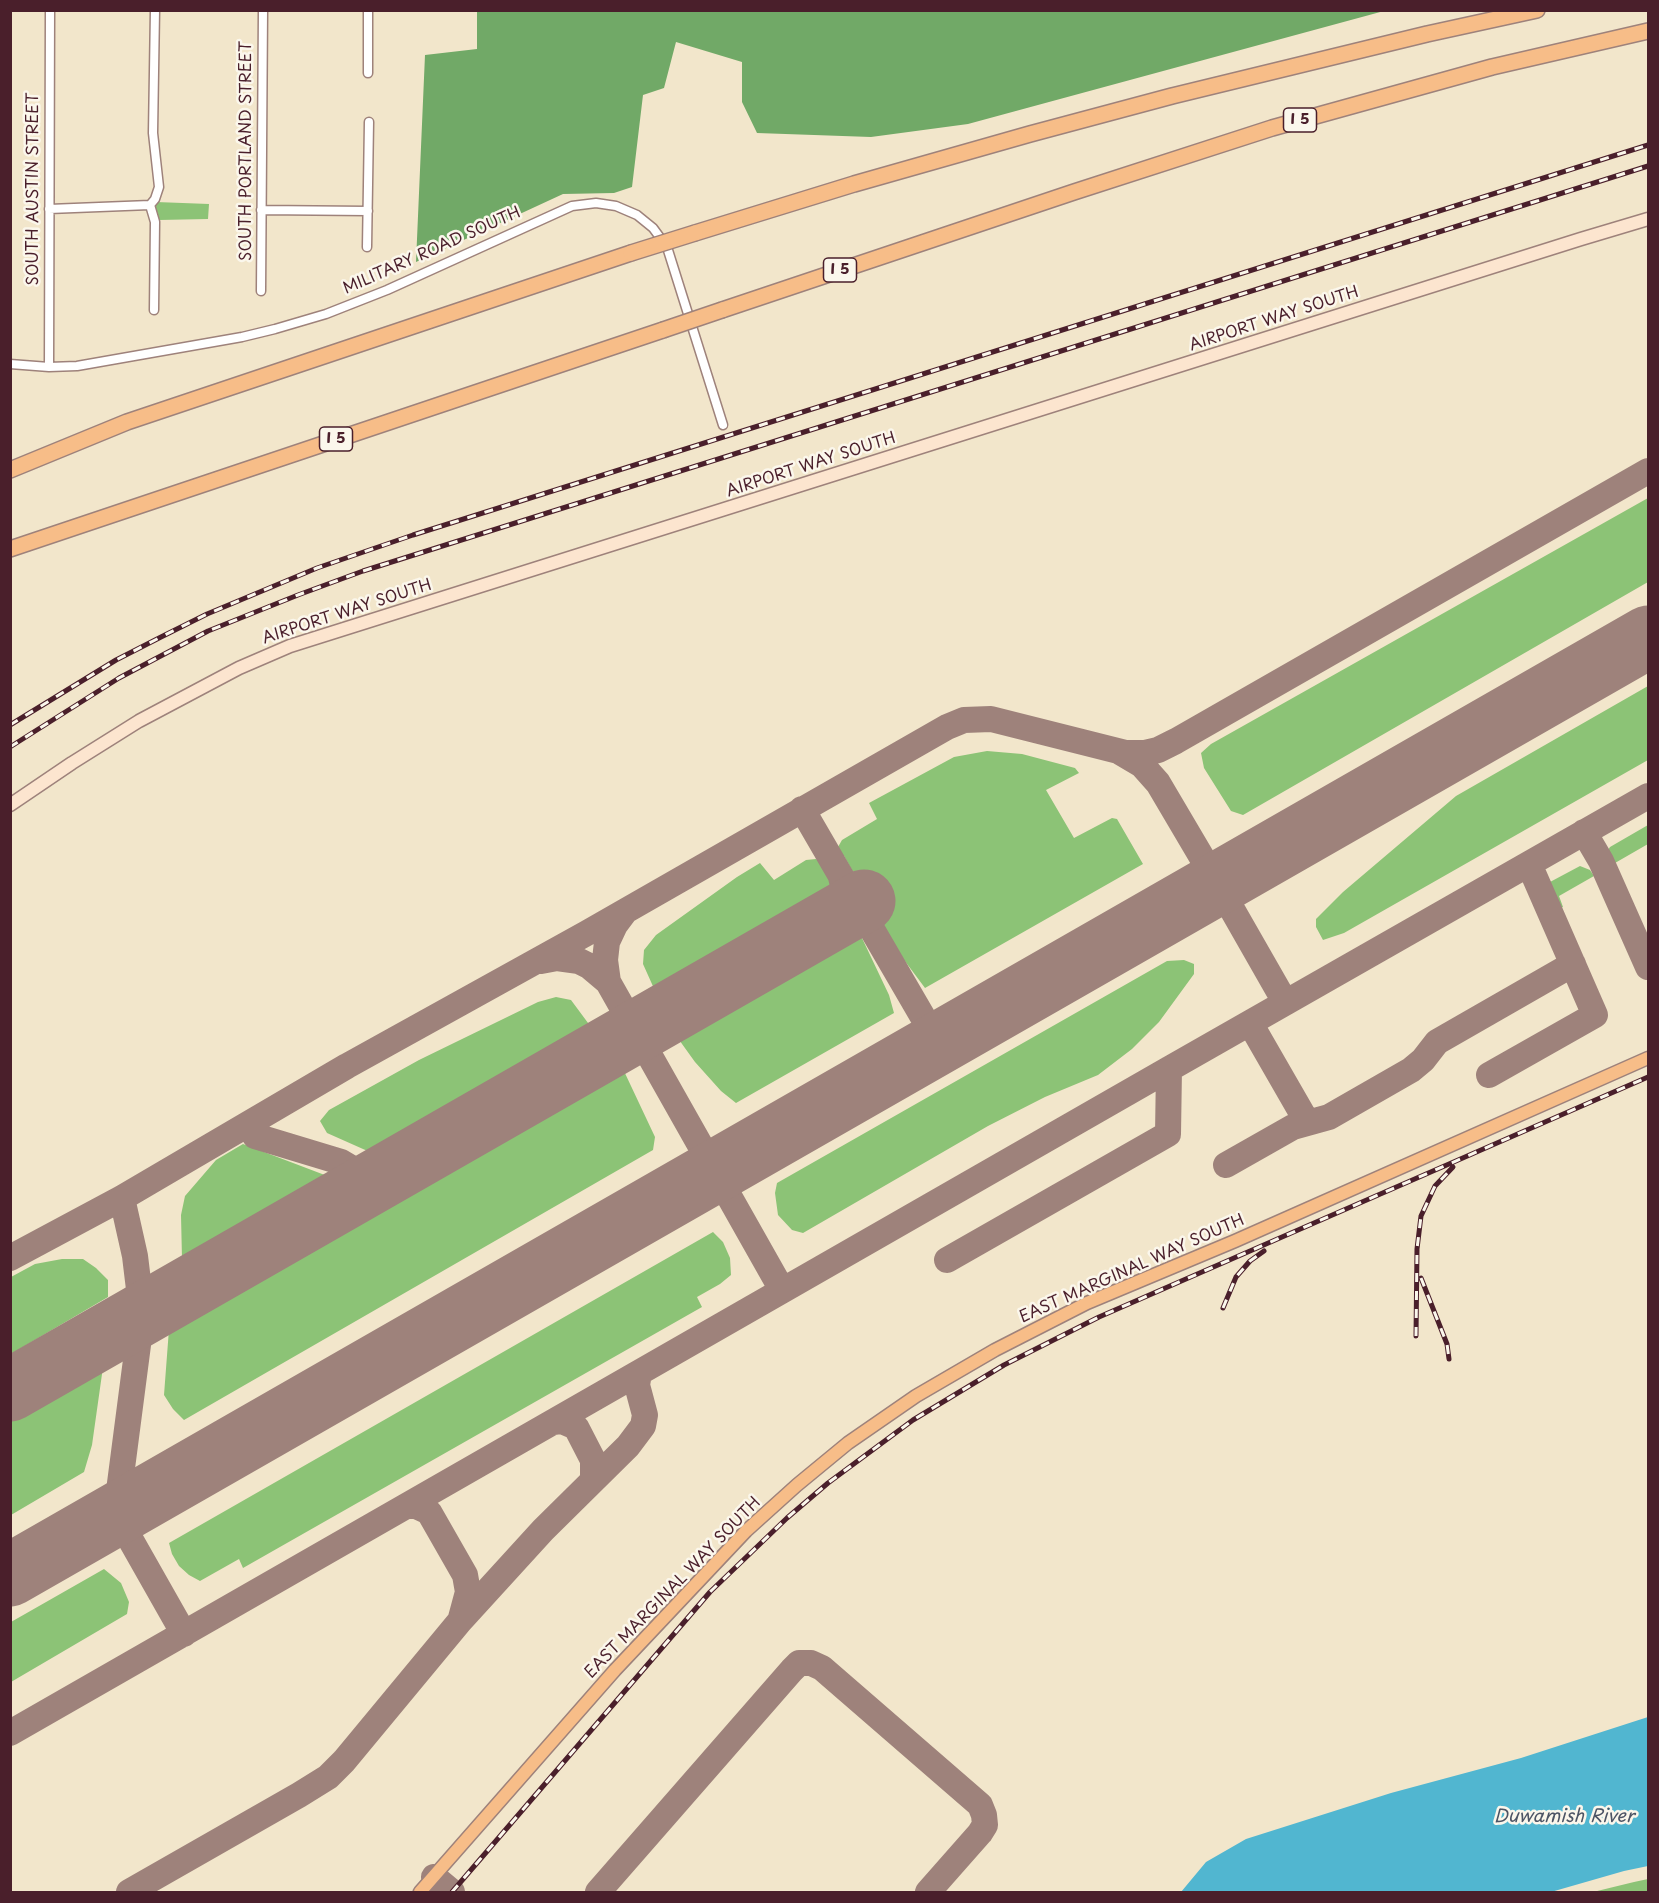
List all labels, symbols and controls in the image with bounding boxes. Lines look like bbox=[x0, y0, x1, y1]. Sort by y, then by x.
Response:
street label: SOUTH PORTLAND STREET bbox=[237, 41, 257, 261]
street label: SOUTH AUSTIN STREET bbox=[24, 93, 44, 285]
road number: I 5 bbox=[1284, 108, 1316, 132]
street label: MILITARY ROAD SOUTH bbox=[340, 203, 524, 299]
road number: I 5 bbox=[824, 258, 856, 282]
street label: AIRPORT WAY SOUTH bbox=[1187, 283, 1361, 355]
road number: I 5 bbox=[320, 427, 352, 451]
street label: AIRPORT WAY SOUTH bbox=[724, 429, 898, 501]
street label: AIRPORT WAY SOUTH bbox=[260, 576, 434, 648]
street label: EAST MARGINAL WAY SOUTH bbox=[1017, 1211, 1247, 1327]
street label: EAST MARGINAL WAY SOUTH bbox=[581, 1493, 765, 1683]
water label: Duwamish River bbox=[1494, 1806, 1634, 1828]

